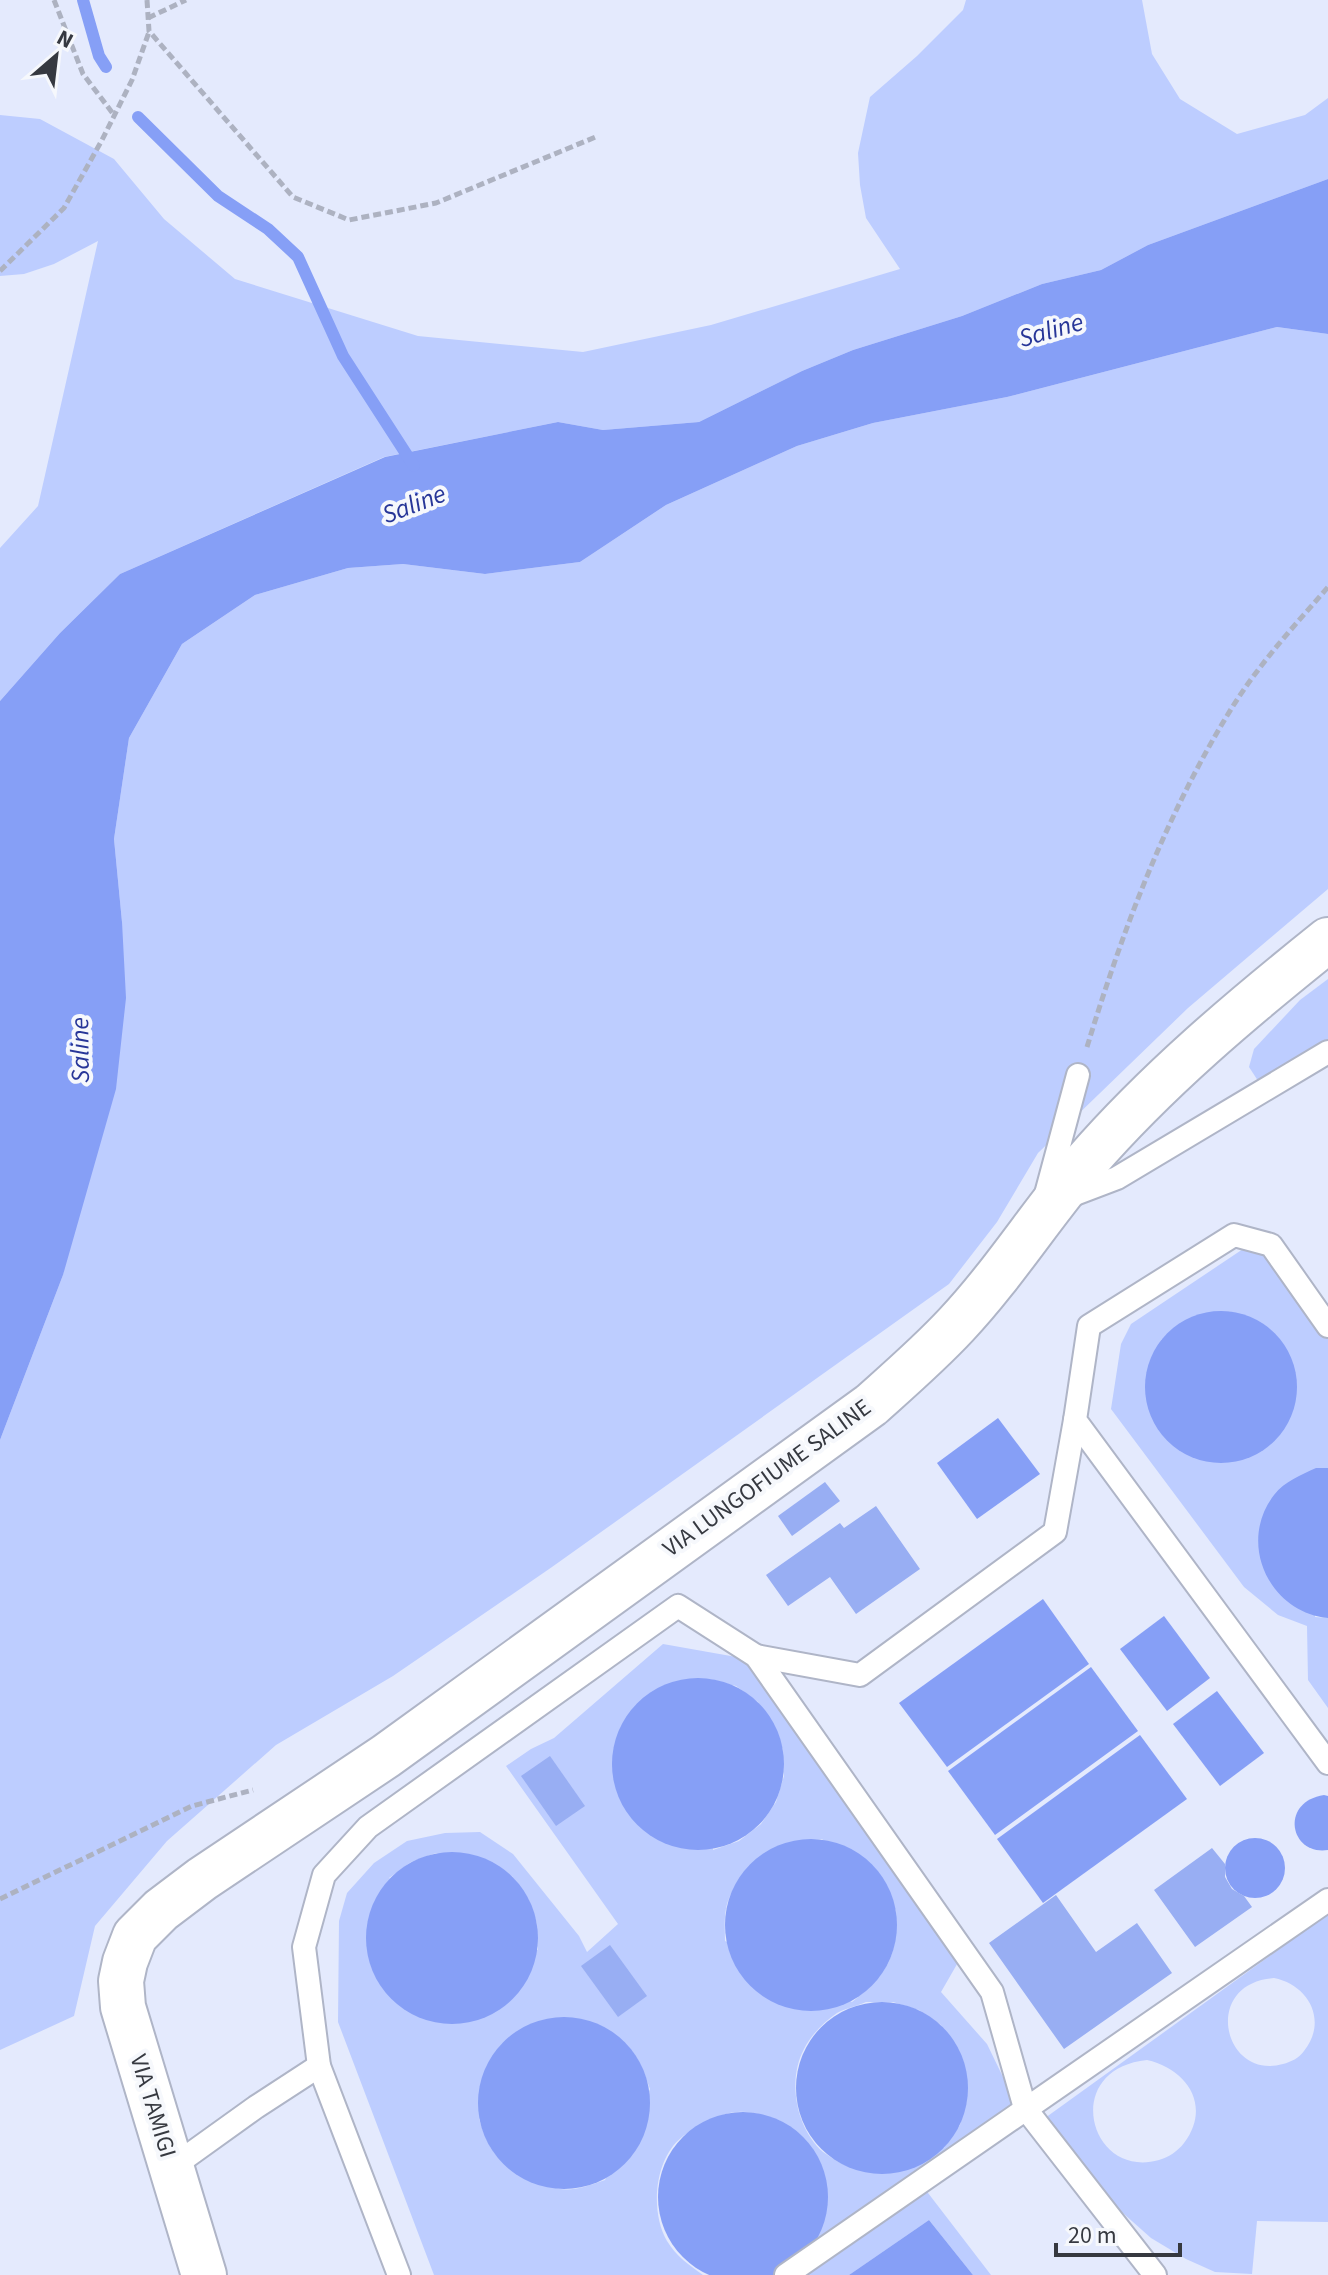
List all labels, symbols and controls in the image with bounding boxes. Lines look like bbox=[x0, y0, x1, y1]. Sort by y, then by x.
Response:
north arrow bbox=[16, 16, 96, 96]
text: N bbox=[51, 22, 79, 57]
water label: Saline bbox=[1014, 303, 1088, 357]
water label: Saline bbox=[377, 475, 451, 533]
water label: Saline bbox=[61, 1017, 99, 1083]
street label: VIA LUNGOFIUME SALINE bbox=[656, 1390, 878, 1566]
street label: VIA TAMIGI bbox=[121, 2050, 185, 2162]
scale bar bbox=[1056, 2207, 1180, 2257]
text: 20 m bbox=[1068, 2218, 1117, 2253]

